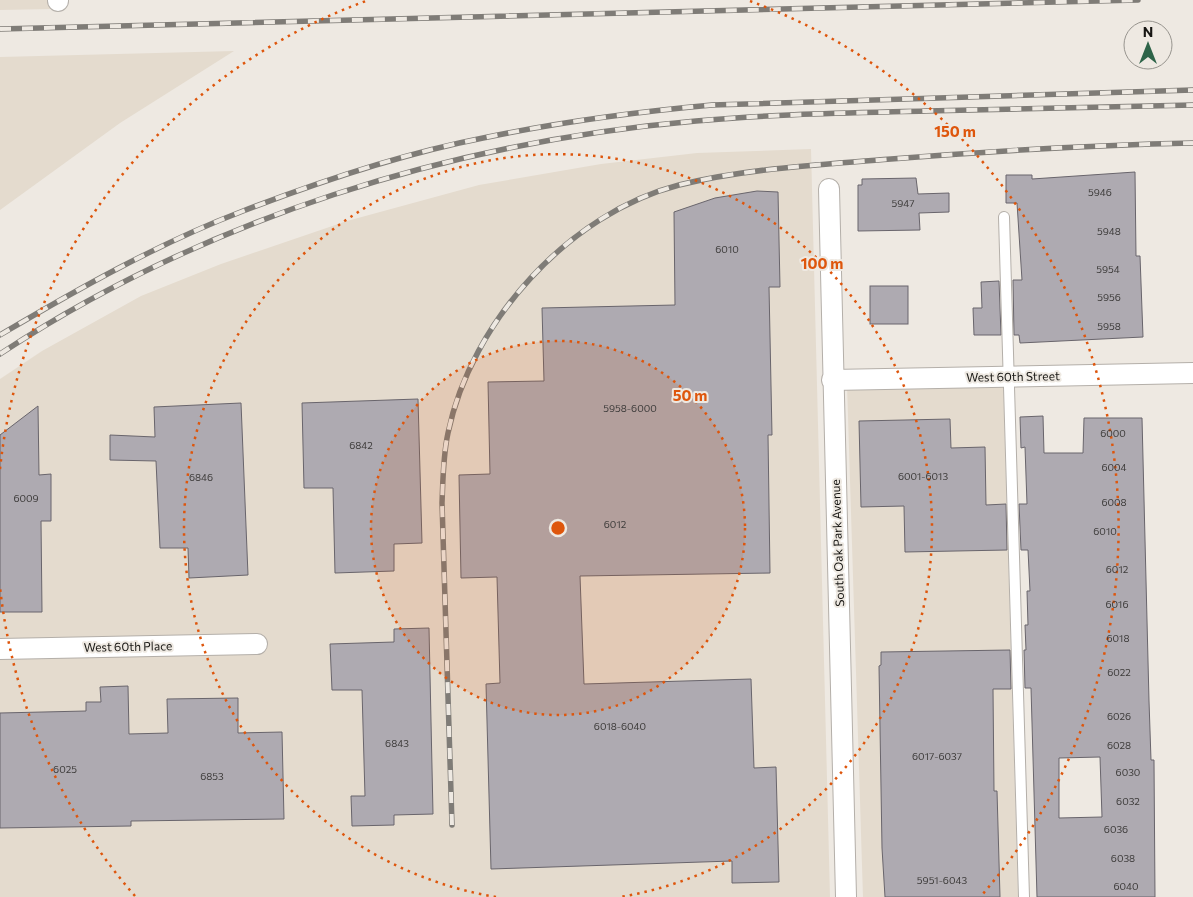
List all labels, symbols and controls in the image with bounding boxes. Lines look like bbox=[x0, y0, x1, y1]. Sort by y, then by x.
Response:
north arrow bbox=[1123, 20, 1173, 70]
text: N bbox=[1143, 23, 1153, 40]
text: 150 m bbox=[934, 122, 976, 140]
house number: 5946 bbox=[1088, 186, 1112, 198]
house number: 5947 bbox=[892, 197, 914, 209]
house number: 5948 bbox=[1097, 225, 1121, 237]
house number: 6010 bbox=[715, 243, 739, 255]
text: 100 m bbox=[801, 254, 843, 272]
house number: 5954 bbox=[1096, 263, 1120, 275]
house number: 5956 bbox=[1097, 291, 1121, 303]
house number: 5958 bbox=[1097, 320, 1121, 332]
street label: West 60th Street bbox=[966, 368, 1060, 384]
text: 50 m bbox=[673, 386, 707, 404]
house number: 5958-6000 bbox=[603, 402, 657, 414]
house number: 6000 bbox=[1100, 427, 1126, 439]
house number: 6842 bbox=[349, 439, 373, 451]
house number: 6004 bbox=[1101, 461, 1127, 473]
house number: 6001-6013 bbox=[898, 470, 948, 482]
house number: 6846 bbox=[189, 471, 213, 483]
street label: South Oak Park Avenue bbox=[828, 479, 846, 607]
house number: 6009 bbox=[13, 492, 39, 504]
house number: 6008 bbox=[1101, 496, 1127, 508]
house number: 6012 bbox=[604, 518, 627, 530]
centre of rings bbox=[549, 519, 567, 537]
house number: 6010 bbox=[1093, 525, 1117, 537]
house number: 6012 bbox=[1106, 563, 1129, 575]
house number: 6016 bbox=[1106, 598, 1128, 610]
house number: 6018 bbox=[1107, 632, 1129, 644]
street label: West 60th Place bbox=[84, 638, 172, 654]
house number: 6022 bbox=[1107, 666, 1131, 678]
house number: 6026 bbox=[1107, 710, 1131, 722]
house number: 6018-6040 bbox=[594, 720, 646, 732]
house number: 6843 bbox=[385, 737, 409, 749]
house number: 6028 bbox=[1107, 739, 1131, 751]
house number: 6017-6037 bbox=[912, 750, 962, 762]
house number: 6025 bbox=[53, 763, 77, 775]
house number: 6030 bbox=[1116, 766, 1140, 778]
house number: 6853 bbox=[200, 770, 224, 782]
house number: 6032 bbox=[1116, 795, 1140, 807]
house number: 6036 bbox=[1104, 823, 1128, 835]
house number: 6038 bbox=[1111, 852, 1135, 864]
house number: 5951-6043 bbox=[917, 874, 967, 886]
house number: 6040 bbox=[1113, 880, 1139, 892]

